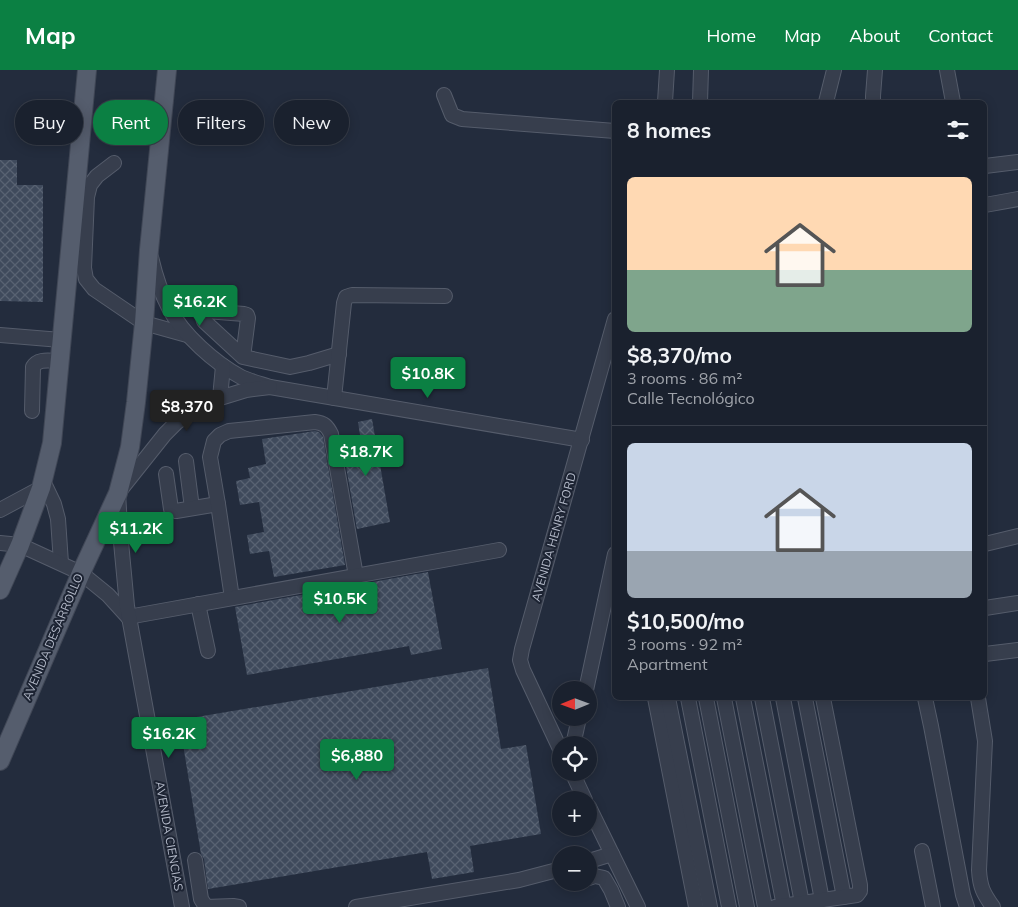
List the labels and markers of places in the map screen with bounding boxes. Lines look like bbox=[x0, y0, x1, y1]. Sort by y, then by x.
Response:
pin: $16.2K bbox=[159, 284, 241, 327]
pin: $10.8K bbox=[387, 356, 469, 399]
pin: $8,370 bbox=[146, 390, 228, 432]
pin: $18.7K bbox=[325, 434, 407, 477]
pin: $11.2K bbox=[95, 512, 177, 554]
pin: $10.5K bbox=[299, 582, 381, 624]
pin: $16.2K bbox=[128, 716, 210, 759]
pin: $6,880 bbox=[316, 738, 398, 781]

